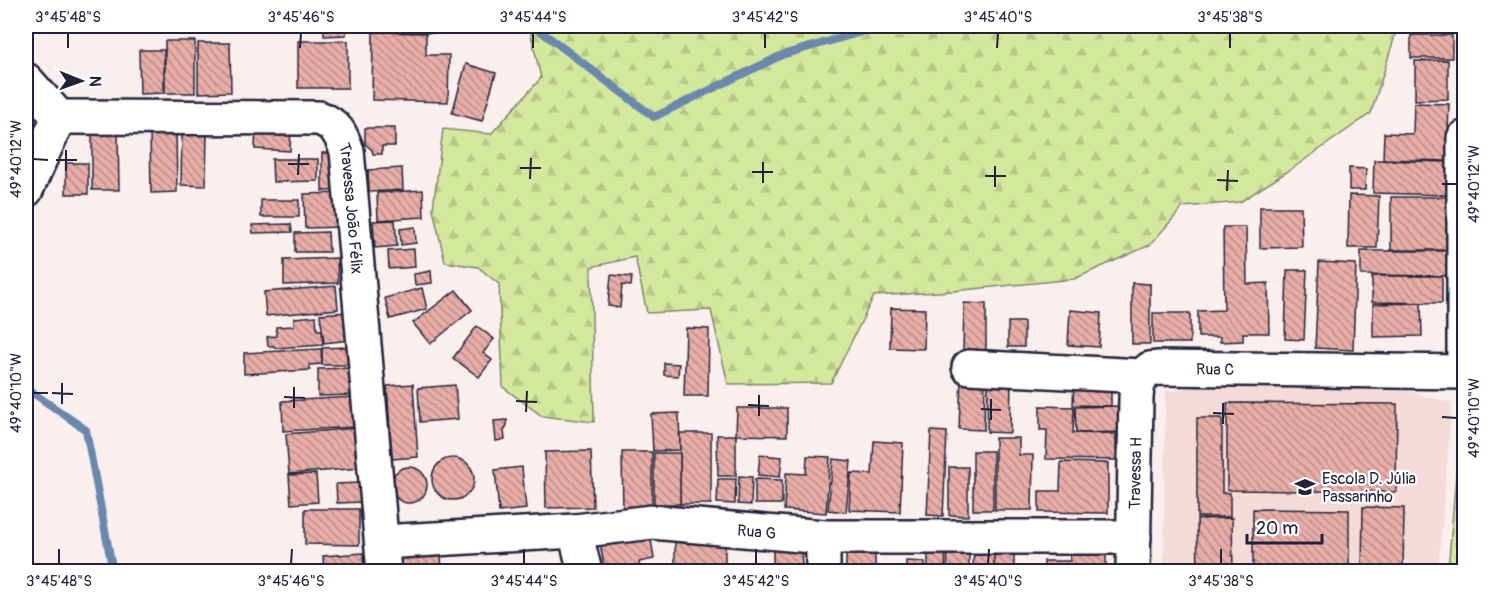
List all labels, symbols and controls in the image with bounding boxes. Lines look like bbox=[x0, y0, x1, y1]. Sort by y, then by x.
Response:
text: 3°45'48"S bbox=[35, 8, 101, 27]
text: 3°45'46"S bbox=[267, 8, 335, 27]
text: 3°45'44"S bbox=[500, 8, 566, 27]
text: 3°45'42"S bbox=[732, 8, 798, 27]
text: 3°45'40"S bbox=[964, 8, 1032, 27]
text: 3°45'38"S bbox=[1197, 8, 1263, 27]
north arrow bbox=[51, 51, 111, 111]
text: N bbox=[85, 76, 105, 87]
text: 49°40'12"W bbox=[7, 120, 26, 198]
street label: Travessa João Félix bbox=[334, 140, 367, 275]
text: 49°40'12"W bbox=[1465, 145, 1484, 223]
text: 49°40'10"W bbox=[7, 353, 26, 433]
street label: Rua C bbox=[1196, 359, 1234, 380]
text: 49°40'10"W bbox=[1465, 378, 1484, 458]
street label: Travessa H bbox=[1125, 437, 1146, 509]
place label: Escola D. Júlia Passarinho bbox=[1322, 469, 1416, 507]
school or university icon: Escola D. Júlia Passarinho bbox=[1293, 475, 1317, 499]
scale bar bbox=[1247, 507, 1322, 545]
text: 20 m bbox=[1256, 517, 1298, 540]
street label: Rua G bbox=[736, 521, 777, 544]
text: 3°45'48"S bbox=[26, 572, 92, 591]
text: 3°45'46"S bbox=[257, 572, 325, 591]
text: 3°45'44"S bbox=[491, 572, 557, 591]
text: 3°45'42"S bbox=[723, 572, 789, 591]
text: 3°45'40"S bbox=[954, 572, 1022, 591]
text: 3°45'38"S bbox=[1188, 572, 1254, 591]

